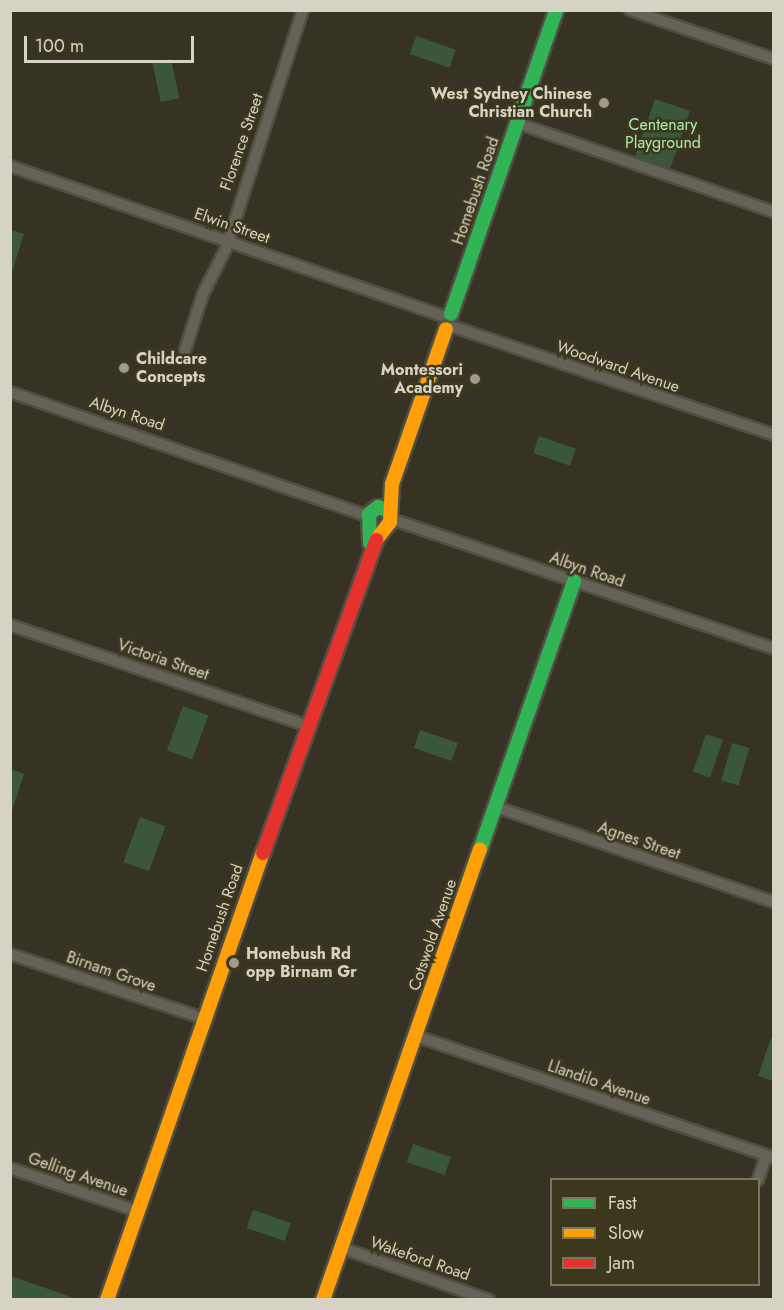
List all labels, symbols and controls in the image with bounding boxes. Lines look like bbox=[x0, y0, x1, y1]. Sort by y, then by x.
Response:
scale bar bbox=[27, 24, 196, 62]
text: 100 m bbox=[35, 33, 84, 59]
place label: West Sydney Chinese Christian Church bbox=[431, 84, 592, 122]
street label: Florence Street bbox=[216, 91, 268, 193]
marker: West Sydney Chinese Christian Church bbox=[597, 96, 611, 110]
park label: Centenary Playground bbox=[625, 115, 701, 153]
street label: Homebush Road bbox=[449, 135, 503, 247]
street label: Elwin Street bbox=[192, 204, 272, 248]
street label: Woodward Avenue bbox=[554, 337, 682, 397]
place label: Childcare Concepts bbox=[136, 349, 207, 387]
place label: Montessori Academy bbox=[381, 360, 463, 398]
marker: Childcare Concepts bbox=[117, 361, 131, 375]
marker: Montessori Academy bbox=[468, 372, 482, 386]
street label: Albyn Road bbox=[87, 393, 167, 435]
street label: Albyn Road bbox=[547, 548, 627, 592]
street label: Victoria Street bbox=[115, 635, 211, 685]
street label: Agnes Street bbox=[595, 818, 683, 864]
street label: Homebush Road bbox=[193, 862, 247, 974]
street label: Cotswold Avenue bbox=[405, 877, 461, 993]
place label: Homebush Rd opp Birnam Gr bbox=[246, 944, 357, 982]
street label: Birnam Grove bbox=[64, 948, 158, 996]
marker: Homebush Rd opp Birnam Gr bbox=[227, 956, 241, 970]
street label: Llandilo Avenue bbox=[545, 1056, 653, 1110]
street label: Gelling Avenue bbox=[26, 1149, 130, 1201]
legend bbox=[550, 1178, 760, 1286]
text: Fast bbox=[608, 1190, 637, 1216]
text: Slow bbox=[608, 1220, 644, 1246]
street label: Wakeford Road bbox=[368, 1233, 472, 1285]
text: Jam bbox=[608, 1250, 635, 1276]

